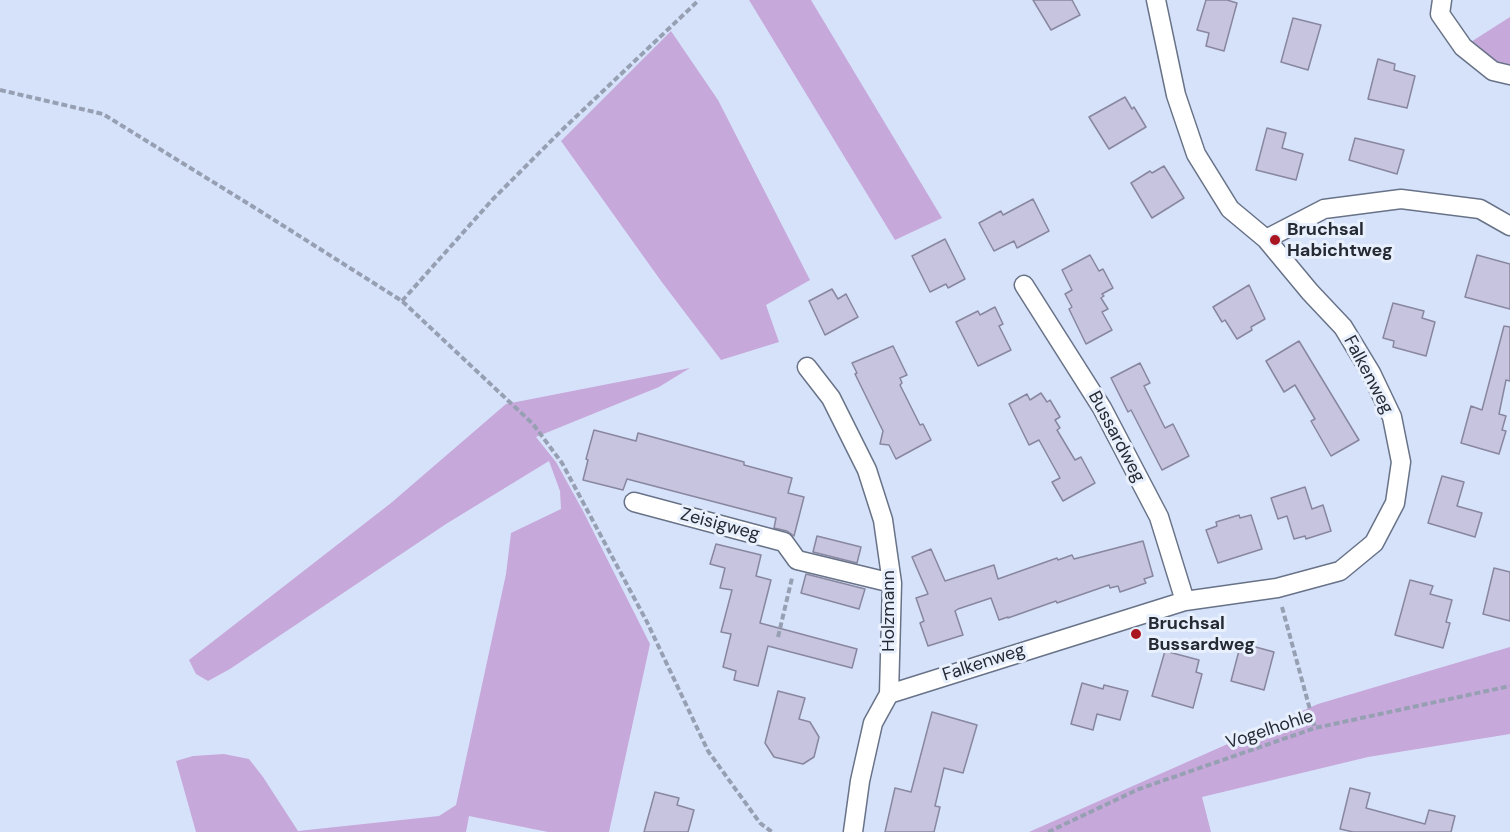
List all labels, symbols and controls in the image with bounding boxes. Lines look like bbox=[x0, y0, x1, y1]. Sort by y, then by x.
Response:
place label: Bruchsal Habichtweg bbox=[1287, 219, 1393, 262]
marker: Bruchsal Habichtweg bbox=[1268, 233, 1282, 247]
street label: Falkenweg bbox=[1338, 332, 1398, 418]
street label: Bussardweg bbox=[1083, 388, 1149, 486]
street label: Zeisigweg bbox=[678, 504, 762, 546]
street label: Holzmann bbox=[878, 570, 900, 652]
place label: Bruchsal Bussardweg bbox=[1148, 613, 1255, 656]
marker: Bruchsal Bussardweg bbox=[1129, 627, 1143, 641]
street label: Falkenweg bbox=[940, 640, 1028, 686]
street label: Vogelhohle bbox=[1224, 706, 1316, 754]

